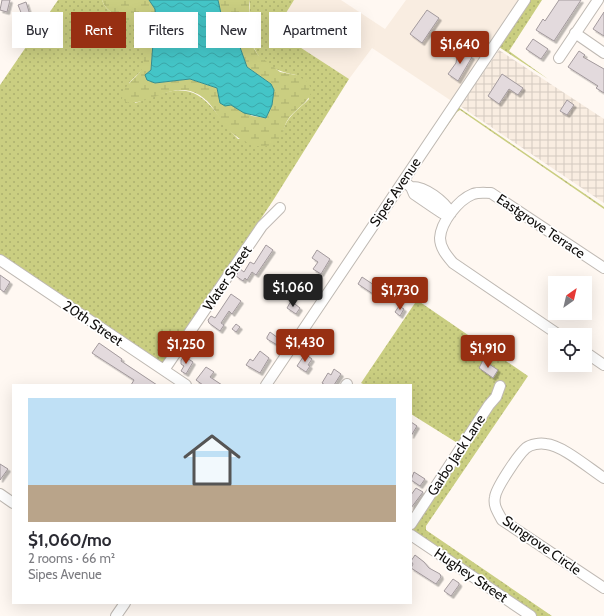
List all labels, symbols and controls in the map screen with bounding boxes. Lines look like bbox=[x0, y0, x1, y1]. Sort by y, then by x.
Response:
chip: Buy bbox=[12, 12, 63, 48]
chip: Rent bbox=[71, 12, 126, 48]
chip: Filters bbox=[134, 12, 198, 48]
chip: New bbox=[206, 12, 261, 48]
chip: Apartment bbox=[269, 12, 361, 48]
pin: $1,640 bbox=[427, 31, 493, 65]
text: $1,640 bbox=[440, 36, 480, 52]
street label: Sipes Avenue bbox=[365, 154, 425, 230]
street label: Eastgrove Terrace bbox=[493, 190, 589, 262]
street label: Water Street bbox=[199, 242, 255, 314]
pin: $1,060 bbox=[260, 274, 326, 308]
north arrow bbox=[548, 276, 592, 320]
map controls bbox=[548, 276, 592, 372]
pin: $1,730 bbox=[367, 277, 433, 311]
text: $1,060 bbox=[273, 279, 313, 295]
text: $1,730 bbox=[381, 282, 419, 298]
street label: 20th Street bbox=[60, 296, 127, 350]
button: locate bbox=[548, 328, 592, 372]
pin: $1,430 bbox=[272, 329, 338, 363]
pin: $1,250 bbox=[153, 331, 219, 365]
text: $1,430 bbox=[285, 334, 325, 350]
pin: $1,910 bbox=[455, 335, 521, 369]
text: $1,250 bbox=[167, 336, 205, 352]
text: $1,910 bbox=[470, 340, 506, 356]
street label: Garbo Jack Lane bbox=[423, 411, 489, 499]
icon: home bbox=[176, 424, 248, 496]
street label: Sungrove Circle bbox=[499, 511, 585, 579]
text: $1,060/mo bbox=[28, 530, 111, 550]
street label: Hughey Street bbox=[431, 544, 511, 606]
text: 2 rooms · 66 m² bbox=[28, 550, 115, 566]
text: Sipes Avenue bbox=[28, 566, 102, 582]

